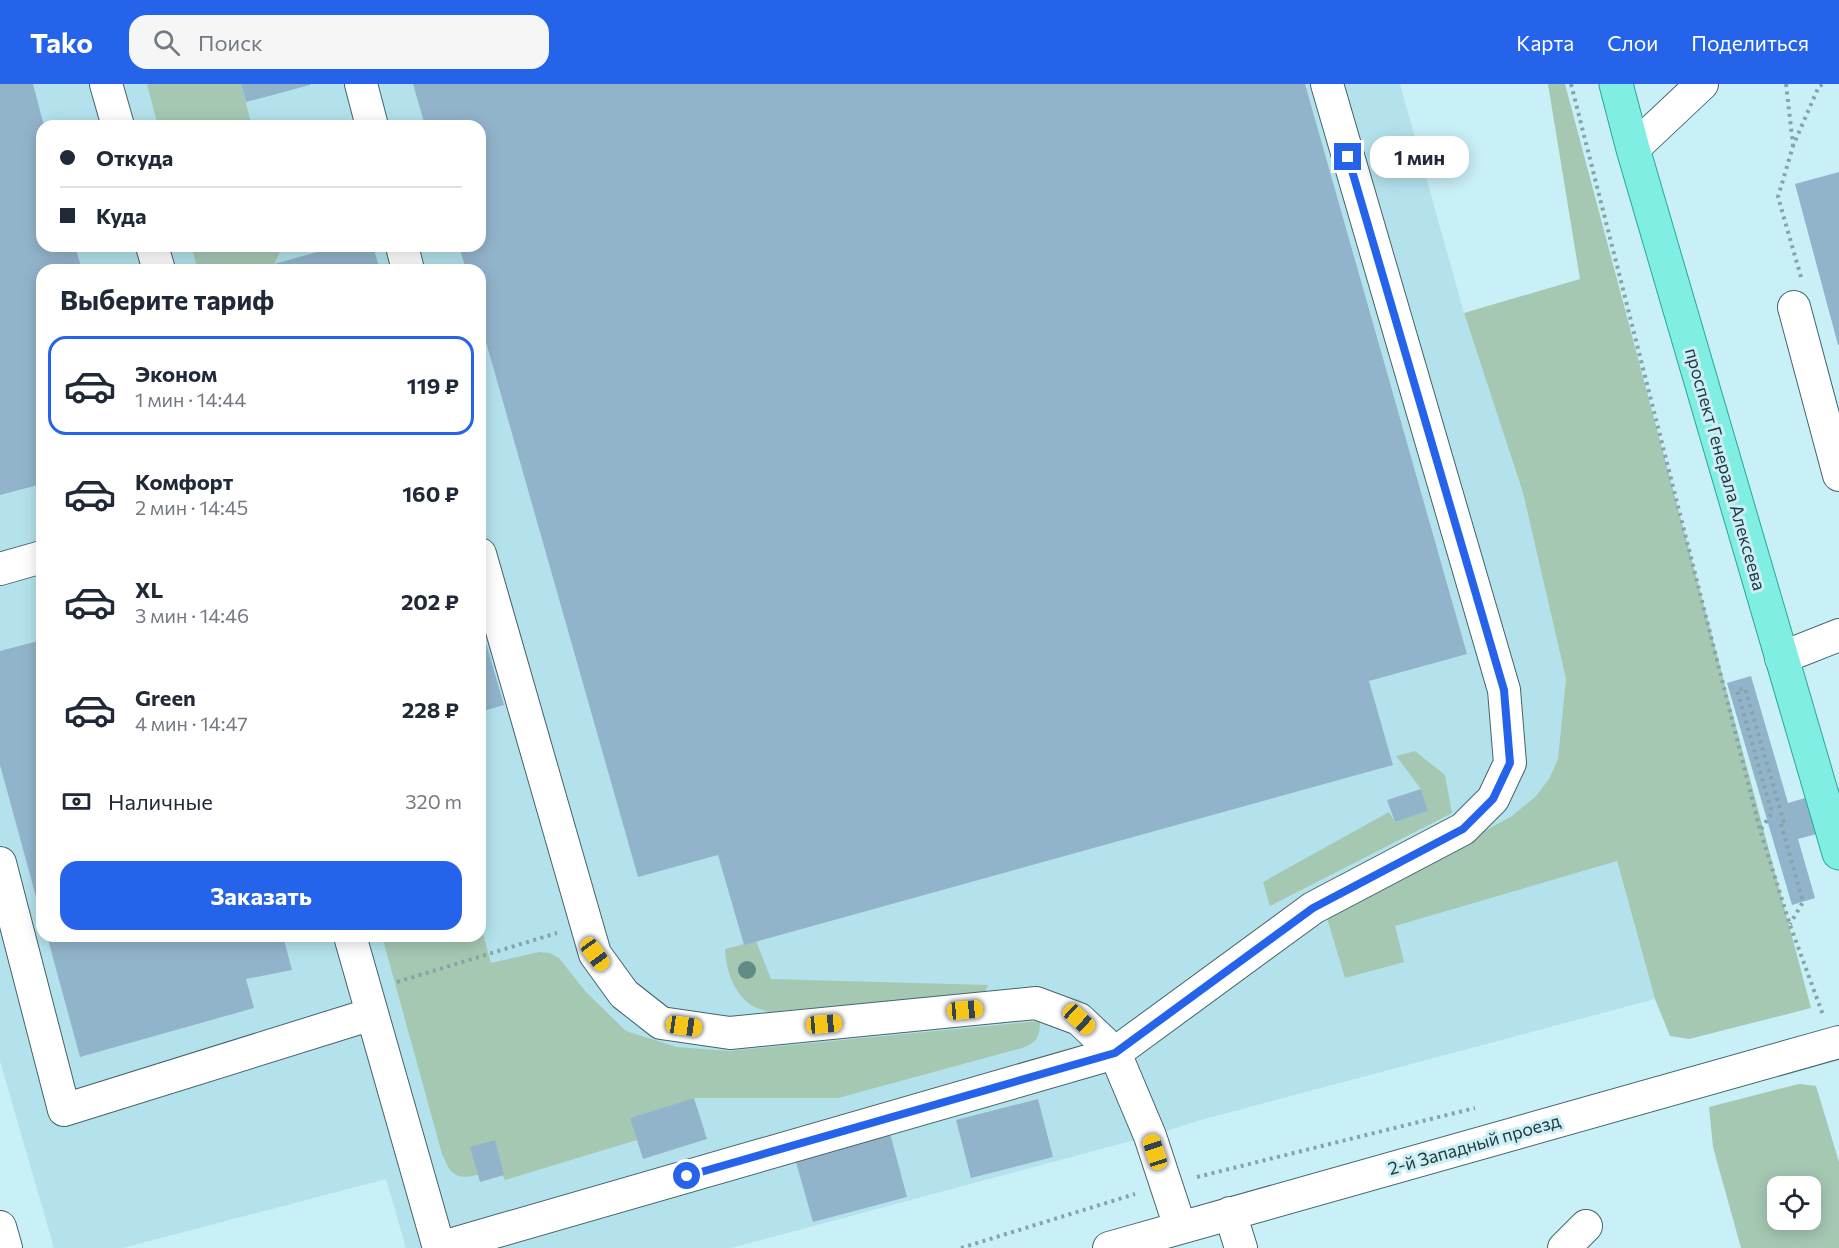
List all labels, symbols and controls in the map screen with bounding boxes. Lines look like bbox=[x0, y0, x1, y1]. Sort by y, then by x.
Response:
search box bbox=[129, 15, 549, 69]
text: Tako bbox=[30, 25, 93, 59]
icon: search bbox=[150, 26, 183, 59]
text: Поиск bbox=[198, 29, 263, 56]
text: Карта bbox=[1516, 30, 1574, 55]
text: Слои bbox=[1607, 30, 1658, 55]
text: Поделиться bbox=[1691, 30, 1809, 55]
callout: 1 мин bbox=[1369, 136, 1468, 178]
route end bbox=[1334, 143, 1361, 170]
text: Откуда bbox=[96, 144, 173, 171]
text: 1 мин bbox=[1394, 145, 1445, 169]
text: Куда bbox=[96, 202, 146, 229]
text: Выберите тариф bbox=[60, 283, 274, 316]
street label: проспект Генерала Алексеева bbox=[1681, 345, 1771, 593]
icon: car bbox=[63, 359, 117, 413]
text: Эконом bbox=[135, 360, 217, 387]
text: 119 ₽ bbox=[407, 372, 459, 399]
text: 1 мин · 14:44 bbox=[135, 387, 246, 411]
icon: car bbox=[63, 467, 117, 521]
text: Комфорт bbox=[135, 468, 233, 495]
text: 160 ₽ bbox=[402, 480, 459, 507]
text: 2 мин · 14:45 bbox=[135, 495, 248, 519]
icon: car bbox=[63, 575, 117, 629]
text: XL bbox=[135, 576, 163, 603]
text: 202 ₽ bbox=[401, 588, 459, 615]
text: 3 мин · 14:46 bbox=[135, 603, 249, 627]
icon: car bbox=[63, 683, 117, 737]
text: Green bbox=[135, 684, 196, 711]
text: 228 ₽ bbox=[402, 696, 459, 723]
text: 4 мин · 14:47 bbox=[135, 711, 248, 735]
icon: cash bbox=[60, 785, 93, 818]
text: Наличные bbox=[108, 788, 213, 815]
text: 320 m bbox=[405, 789, 462, 813]
button: Заказать bbox=[60, 861, 462, 930]
car bbox=[577, 934, 613, 974]
car bbox=[946, 999, 984, 1021]
car bbox=[1060, 1000, 1098, 1038]
car bbox=[805, 1013, 843, 1035]
car bbox=[665, 1015, 703, 1037]
street label: 2-й Западный проезд bbox=[1385, 1109, 1563, 1179]
car bbox=[1141, 1132, 1169, 1172]
route start bbox=[673, 1162, 700, 1189]
map controls bbox=[1767, 1176, 1821, 1230]
button: locate bbox=[1767, 1176, 1821, 1230]

